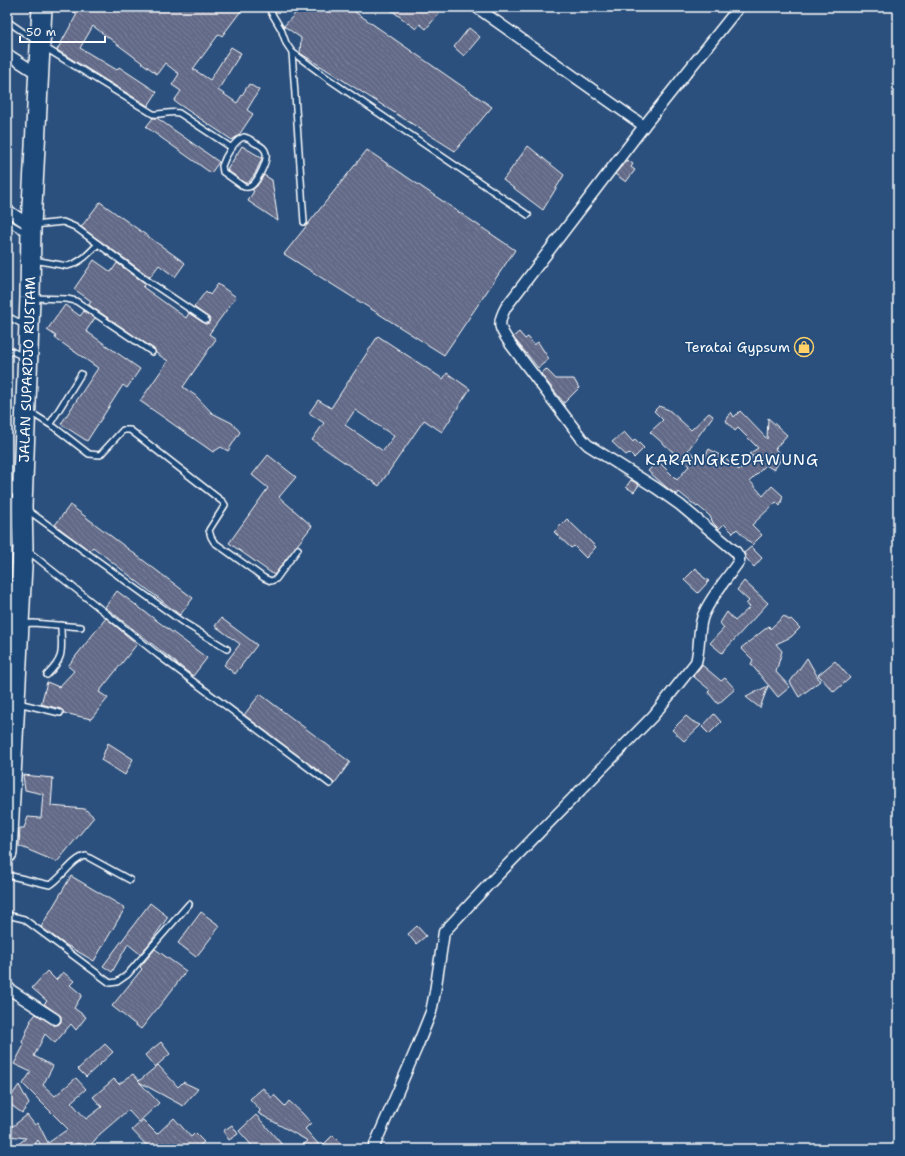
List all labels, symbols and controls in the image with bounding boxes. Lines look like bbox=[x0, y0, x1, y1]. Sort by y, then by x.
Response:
scale bar bbox=[20, 18, 105, 44]
text: 50 m bbox=[26, 24, 56, 40]
street label: JALAN SUPARDJO RUSTAM bbox=[15, 276, 39, 463]
shop icon: Teratai Gypsum bbox=[793, 336, 815, 358]
place label: Teratai Gypsum bbox=[685, 338, 790, 356]
district label: KARANGKEDAWUNG bbox=[645, 449, 819, 470]

